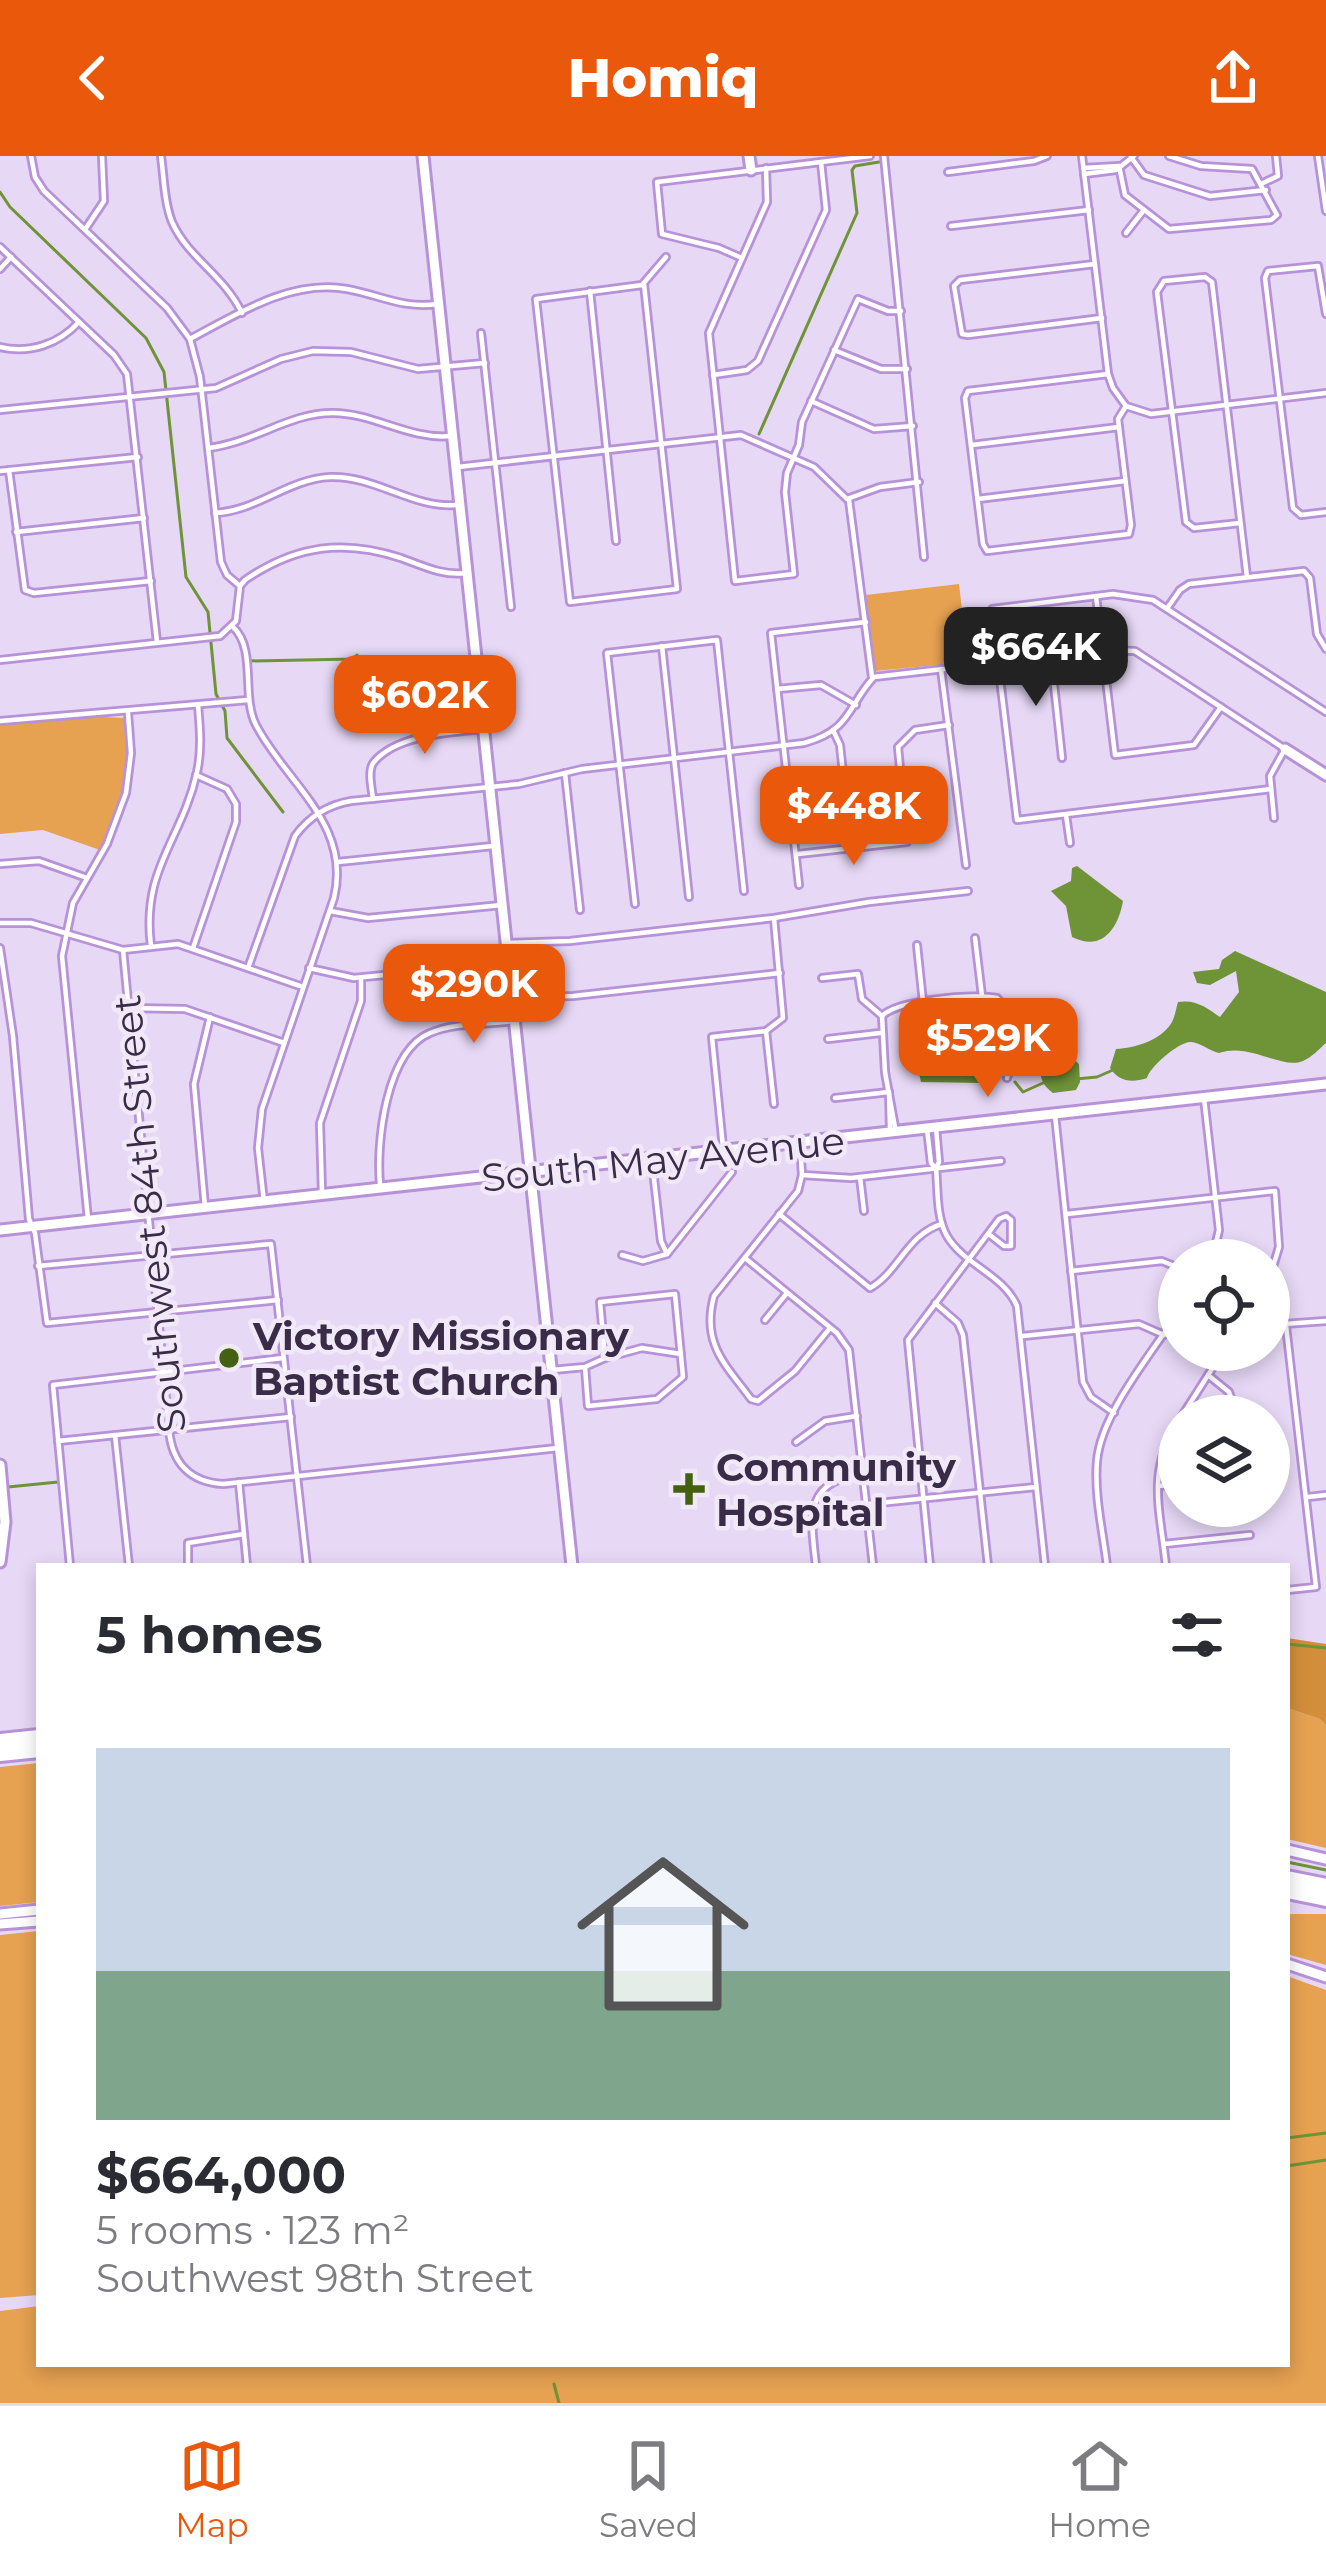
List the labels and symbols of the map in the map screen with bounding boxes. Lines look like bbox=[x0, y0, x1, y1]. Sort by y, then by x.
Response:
pin: $664K bbox=[952, 607, 1120, 709]
pin: $602K bbox=[341, 655, 509, 757]
pin: $448K bbox=[770, 766, 938, 868]
pin: $290K bbox=[390, 944, 558, 1046]
street label: Southwest 84th Street bbox=[102, 993, 196, 1435]
pin: $529K bbox=[904, 998, 1072, 1100]
street label: South May Avenue bbox=[479, 1116, 847, 1202]
place label: Victory Missionary Baptist Church bbox=[252, 1312, 630, 1405]
marker: Victory Missionary Baptist Church bbox=[216, 1345, 242, 1371]
place label: Community Hospital bbox=[716, 1443, 956, 1536]
marker: Community Hospital bbox=[673, 1473, 705, 1505]

